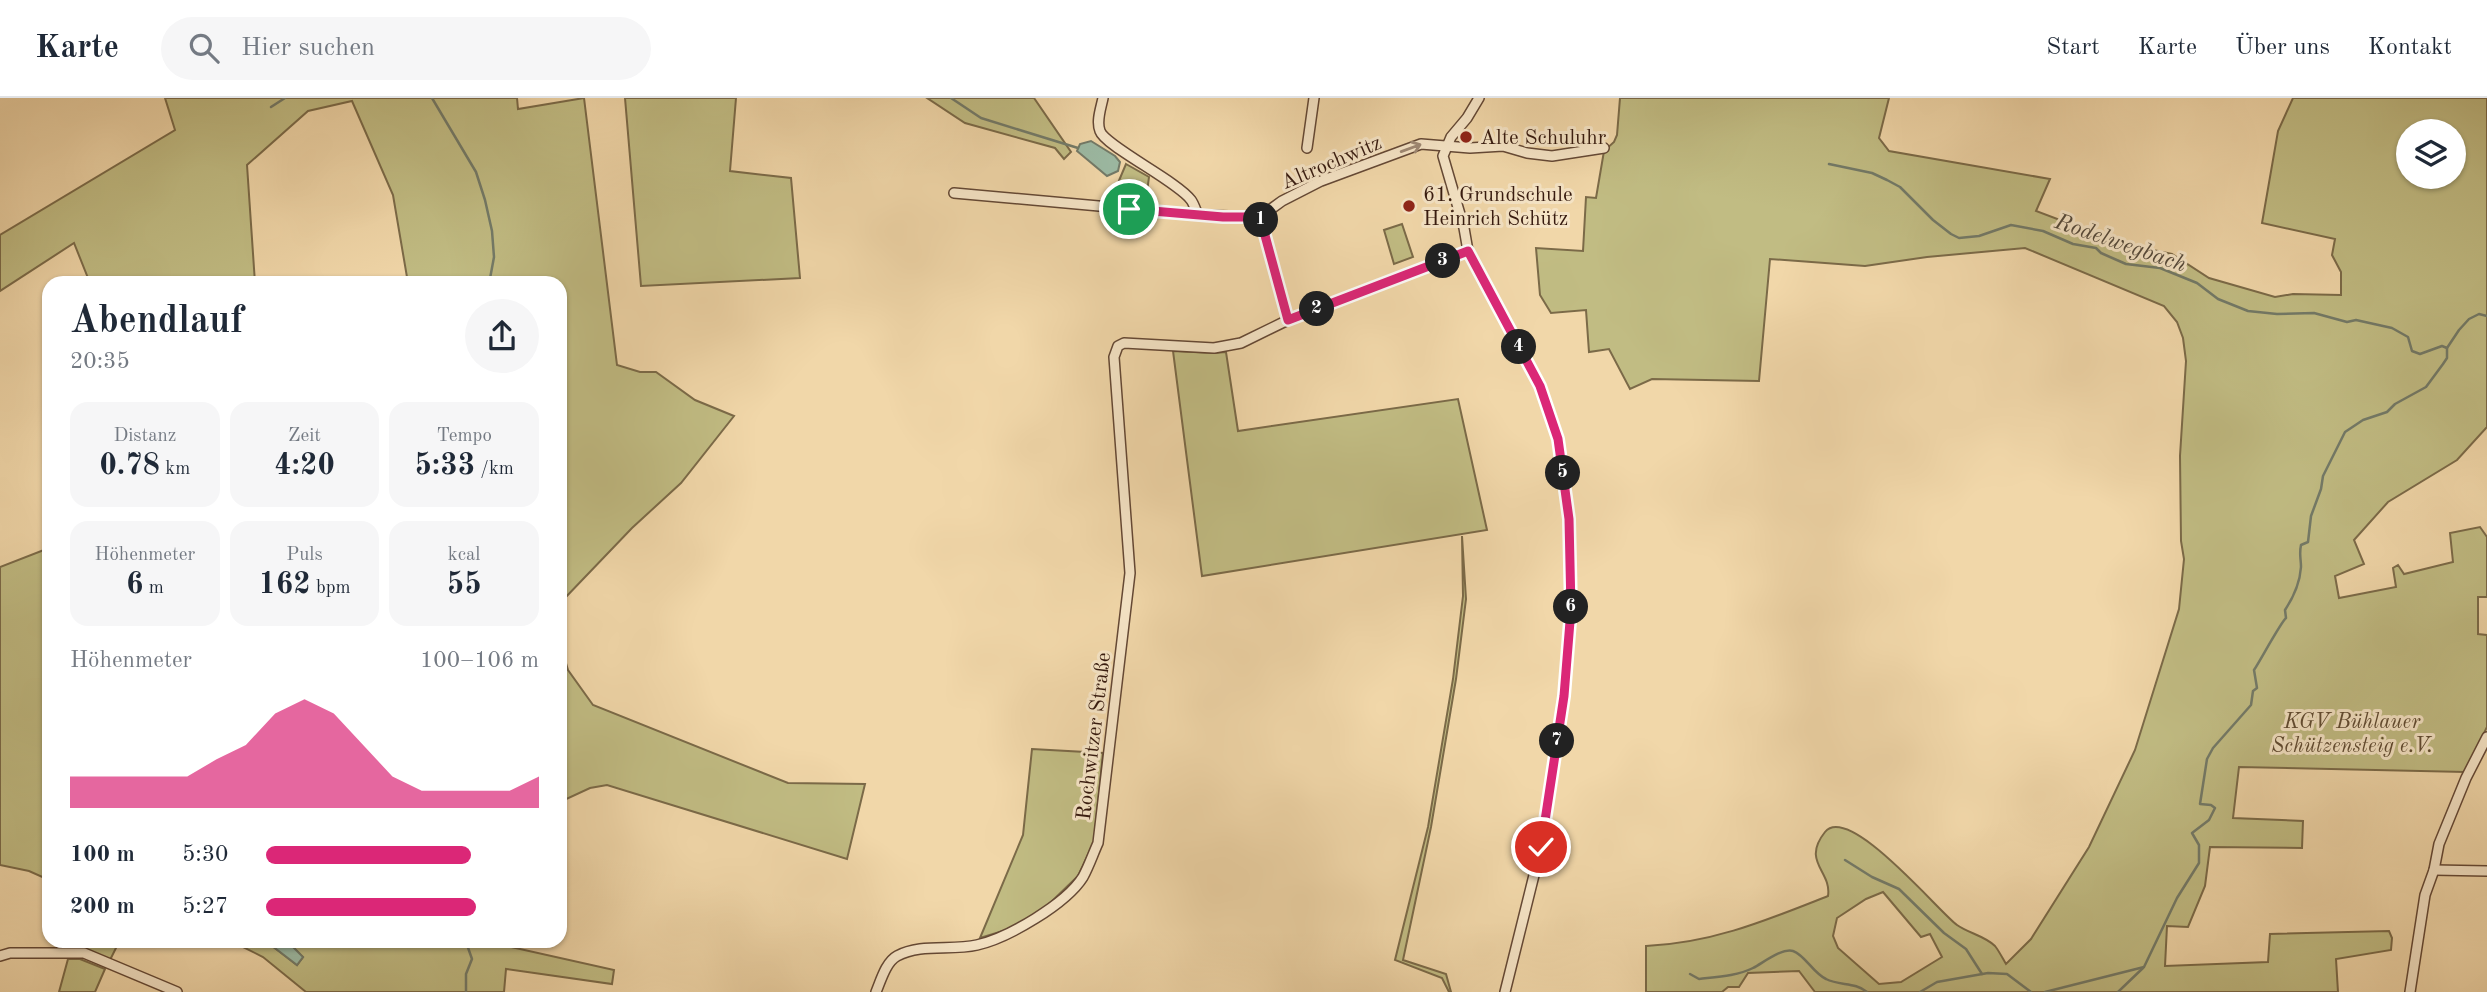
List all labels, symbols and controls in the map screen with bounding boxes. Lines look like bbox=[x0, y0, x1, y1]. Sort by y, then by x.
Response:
search box bbox=[161, 17, 651, 80]
icon: search bbox=[185, 29, 223, 67]
text: Karte bbox=[35, 32, 119, 65]
text: Hier suchen bbox=[241, 35, 375, 61]
text: Start bbox=[2046, 36, 2100, 60]
text: Karte bbox=[2138, 36, 2197, 60]
text: Über uns bbox=[2235, 36, 2330, 60]
text: Kontakt bbox=[2368, 36, 2452, 60]
map controls bbox=[2396, 119, 2466, 189]
button: layers bbox=[2396, 119, 2466, 189]
place label: Alte Schuluhr bbox=[1480, 128, 1607, 149]
marker: Alte Schuluhr bbox=[1458, 129, 1474, 145]
street label: Altrochwitz bbox=[1278, 133, 1385, 194]
one-way arrow bbox=[1399, 141, 1421, 153]
pin bbox=[1099, 179, 1159, 239]
place label: 61. Grundschule Heinrich Schütz bbox=[1423, 185, 1573, 230]
icon: arrive bbox=[1110, 190, 1148, 228]
marker: 61. Grundschule Heinrich Schütz bbox=[1401, 198, 1417, 214]
pin: 1 bbox=[1244, 202, 1278, 238]
text: 1 bbox=[1255, 210, 1266, 229]
water label: Rodelwegbach bbox=[2051, 210, 2189, 278]
pin: 3 bbox=[1426, 244, 1460, 278]
text: 3 bbox=[1437, 251, 1448, 270]
pin: 2 bbox=[1300, 292, 1334, 326]
button: share bbox=[465, 299, 539, 373]
text: 2 bbox=[1311, 299, 1322, 318]
text: Abendlauf bbox=[70, 303, 243, 341]
pin: 4 bbox=[1502, 330, 1536, 364]
text: 4 bbox=[1513, 337, 1524, 356]
text: 20:35 bbox=[70, 350, 130, 373]
text: Distanz bbox=[113, 427, 176, 446]
text: Zeit bbox=[288, 427, 321, 446]
text: Tempo bbox=[436, 427, 492, 446]
text: 0.78 bbox=[99, 451, 160, 481]
text: 4:20 bbox=[274, 451, 335, 481]
text: 5:33 bbox=[414, 451, 475, 481]
pin: 5 bbox=[1546, 456, 1580, 490]
text: km bbox=[160, 460, 190, 479]
text: /km bbox=[475, 460, 514, 479]
text: 5 bbox=[1557, 463, 1568, 482]
text: Höhenmeter bbox=[94, 546, 195, 565]
text: Puls bbox=[286, 546, 323, 565]
text: kcal bbox=[448, 546, 481, 565]
text: 6 bbox=[126, 570, 143, 600]
text: 162 bbox=[258, 570, 311, 600]
text: 55 bbox=[447, 570, 482, 600]
text: m bbox=[143, 579, 164, 598]
text: bpm bbox=[311, 579, 351, 598]
pin: 6 bbox=[1554, 589, 1588, 624]
text: 6 bbox=[1565, 597, 1576, 616]
text: Höhenmeter bbox=[70, 649, 192, 672]
text: 100–106 m bbox=[420, 649, 539, 672]
street label: Rochwitzer Straße bbox=[1074, 651, 1115, 821]
park label: KGV Bühlauer Schützensteig e.V. bbox=[2271, 712, 2433, 757]
pin: 7 bbox=[1540, 724, 1574, 758]
text: 7 bbox=[1551, 731, 1562, 750]
pin bbox=[1511, 817, 1571, 877]
icon: check bbox=[1522, 828, 1560, 866]
text: 100 m bbox=[70, 843, 135, 866]
text: 5:30 bbox=[182, 843, 228, 866]
text: 200 m bbox=[70, 895, 135, 918]
text: 5:27 bbox=[182, 895, 228, 918]

